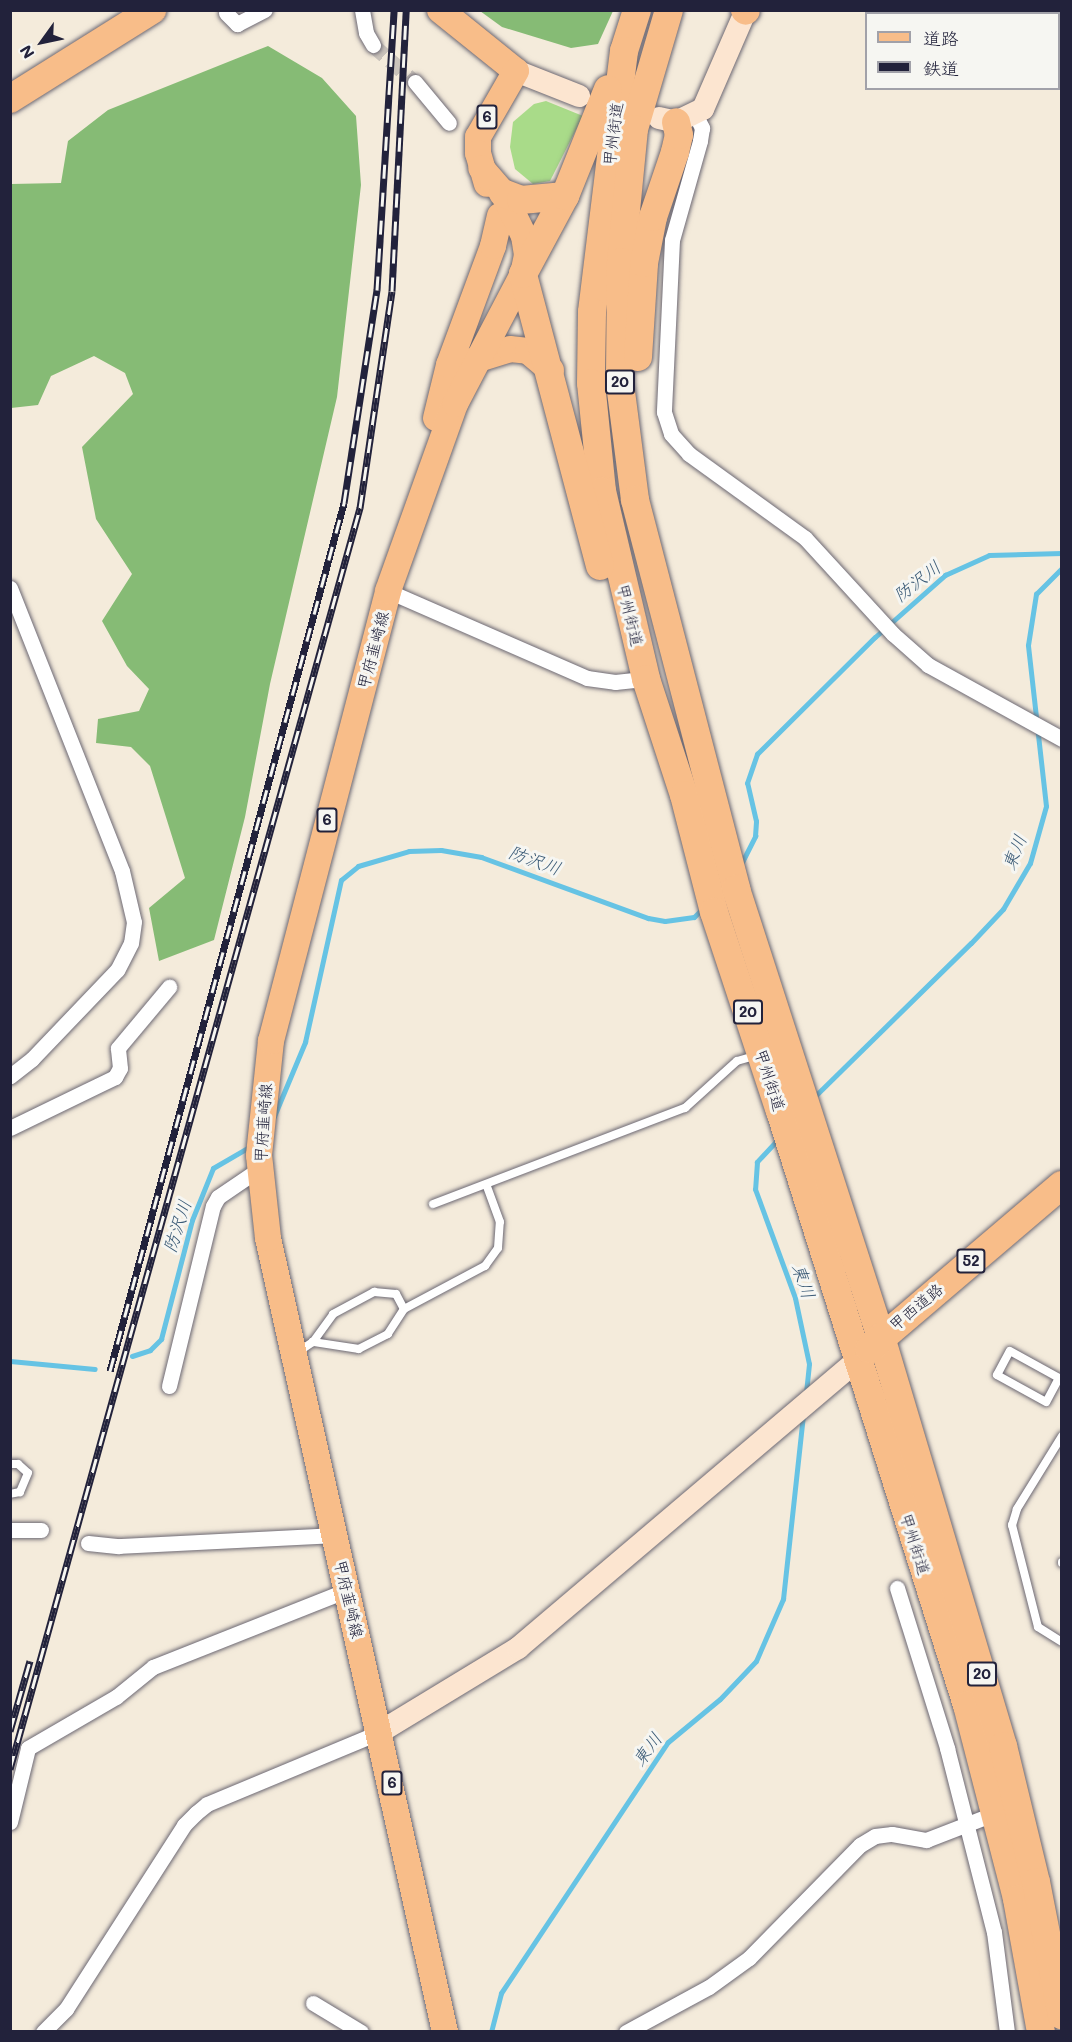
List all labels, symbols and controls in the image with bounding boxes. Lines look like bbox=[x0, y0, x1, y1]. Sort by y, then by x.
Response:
north arrow bbox=[12, 12, 72, 72]
legend bbox=[865, 12, 1060, 90]
text: 道路 bbox=[923, 26, 959, 50]
text: N bbox=[14, 41, 39, 63]
text: 鉄道 bbox=[923, 56, 959, 80]
street label: 甲州街道 bbox=[600, 101, 626, 167]
road number: 6 bbox=[475, 105, 499, 129]
road number: 20 bbox=[604, 370, 636, 394]
water label: 防沢川 bbox=[889, 556, 945, 606]
street label: 甲州街道 bbox=[613, 582, 647, 648]
street label: 甲府韮崎線 bbox=[353, 609, 393, 691]
road number: 6 bbox=[315, 808, 339, 832]
water label: 東川 bbox=[997, 831, 1031, 873]
water label: 防沢川 bbox=[506, 841, 564, 879]
road number: 20 bbox=[732, 1000, 764, 1024]
street label: 甲州街道 bbox=[751, 1047, 789, 1113]
street label: 甲府韮崎線 bbox=[251, 1082, 275, 1164]
water label: 防沢川 bbox=[158, 1197, 196, 1255]
road number: 52 bbox=[956, 1249, 986, 1273]
water label: 東川 bbox=[788, 1261, 820, 1301]
street label: 甲西道路 bbox=[885, 1279, 947, 1335]
street label: 甲州街道 bbox=[896, 1511, 934, 1577]
street label: 甲府韮崎線 bbox=[331, 1558, 367, 1640]
road number: 20 bbox=[966, 1662, 998, 1686]
water label: 東川 bbox=[628, 1728, 666, 1770]
road number: 6 bbox=[380, 1771, 404, 1795]

